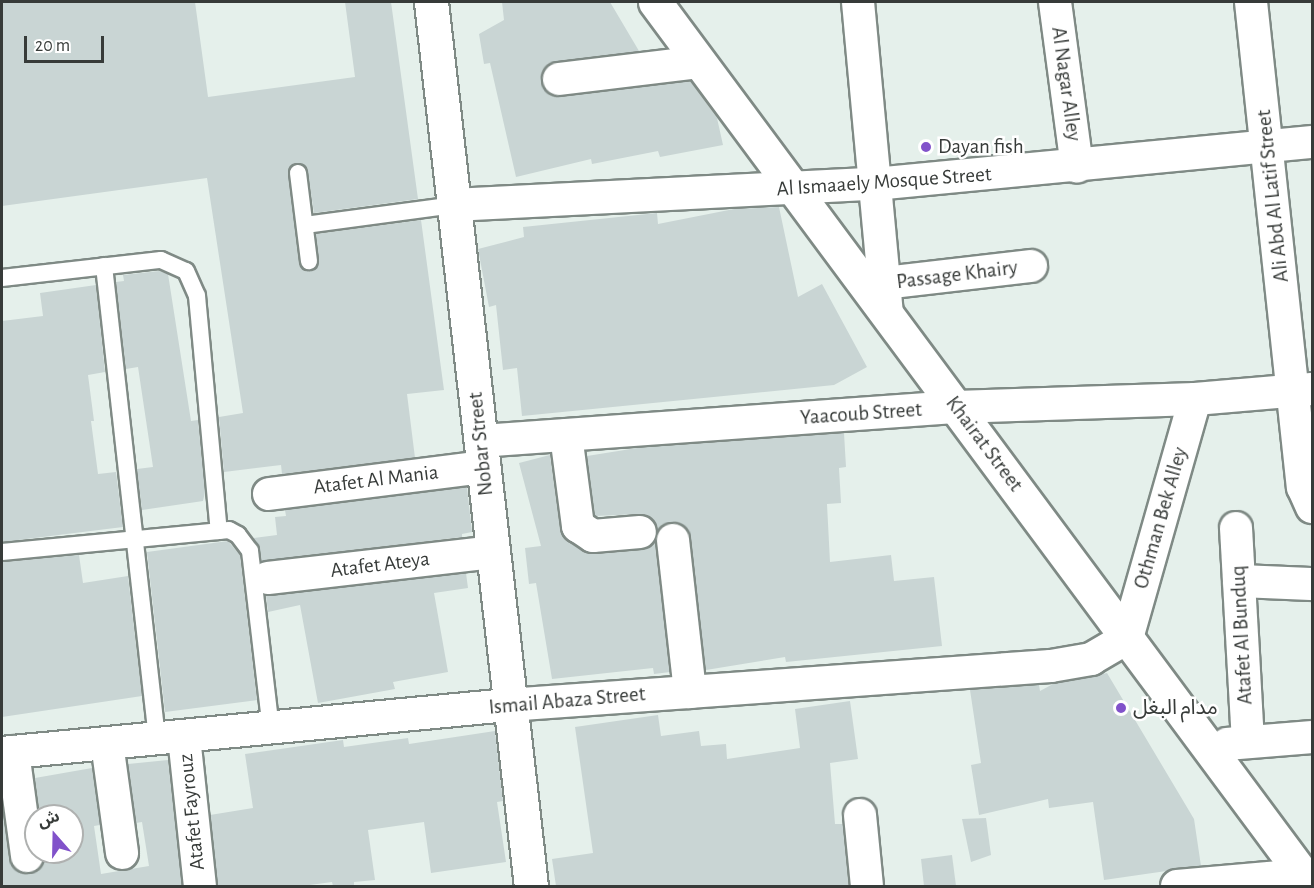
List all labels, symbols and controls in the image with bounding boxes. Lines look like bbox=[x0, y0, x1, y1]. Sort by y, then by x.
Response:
scale bar bbox=[27, 24, 106, 62]
street label: Al Nagar Alley bbox=[1046, 25, 1086, 143]
text: 20 m bbox=[35, 37, 70, 55]
street label: Ali Abd Al Latif Street bbox=[1251, 108, 1295, 284]
place label: Dayan fish bbox=[938, 134, 1024, 160]
marker: Dayan fish bbox=[919, 140, 933, 154]
street label: Al Ismaaely Mosque Street bbox=[776, 162, 992, 202]
street label: Passage Khairy bbox=[895, 255, 1019, 295]
street label: Nobar Street bbox=[463, 391, 499, 497]
street label: Khairat Street bbox=[940, 391, 1028, 497]
street label: Yaacoub Street bbox=[799, 397, 923, 431]
street label: Othman Bek Alley bbox=[1129, 444, 1193, 592]
street label: Atafet Al Mania bbox=[312, 460, 440, 500]
street label: Atafet Ateya bbox=[329, 546, 431, 584]
street label: Atafet Al Bunduq bbox=[1226, 565, 1258, 705]
street label: Ismail Abaza Street bbox=[488, 682, 646, 720]
place label: مدام البغل bbox=[1133, 695, 1218, 721]
marker: مدام البغل bbox=[1114, 701, 1128, 715]
street label: Atafet Fayrouz bbox=[173, 752, 211, 872]
north arrow bbox=[24, 804, 84, 864]
text: ش bbox=[35, 808, 62, 830]

